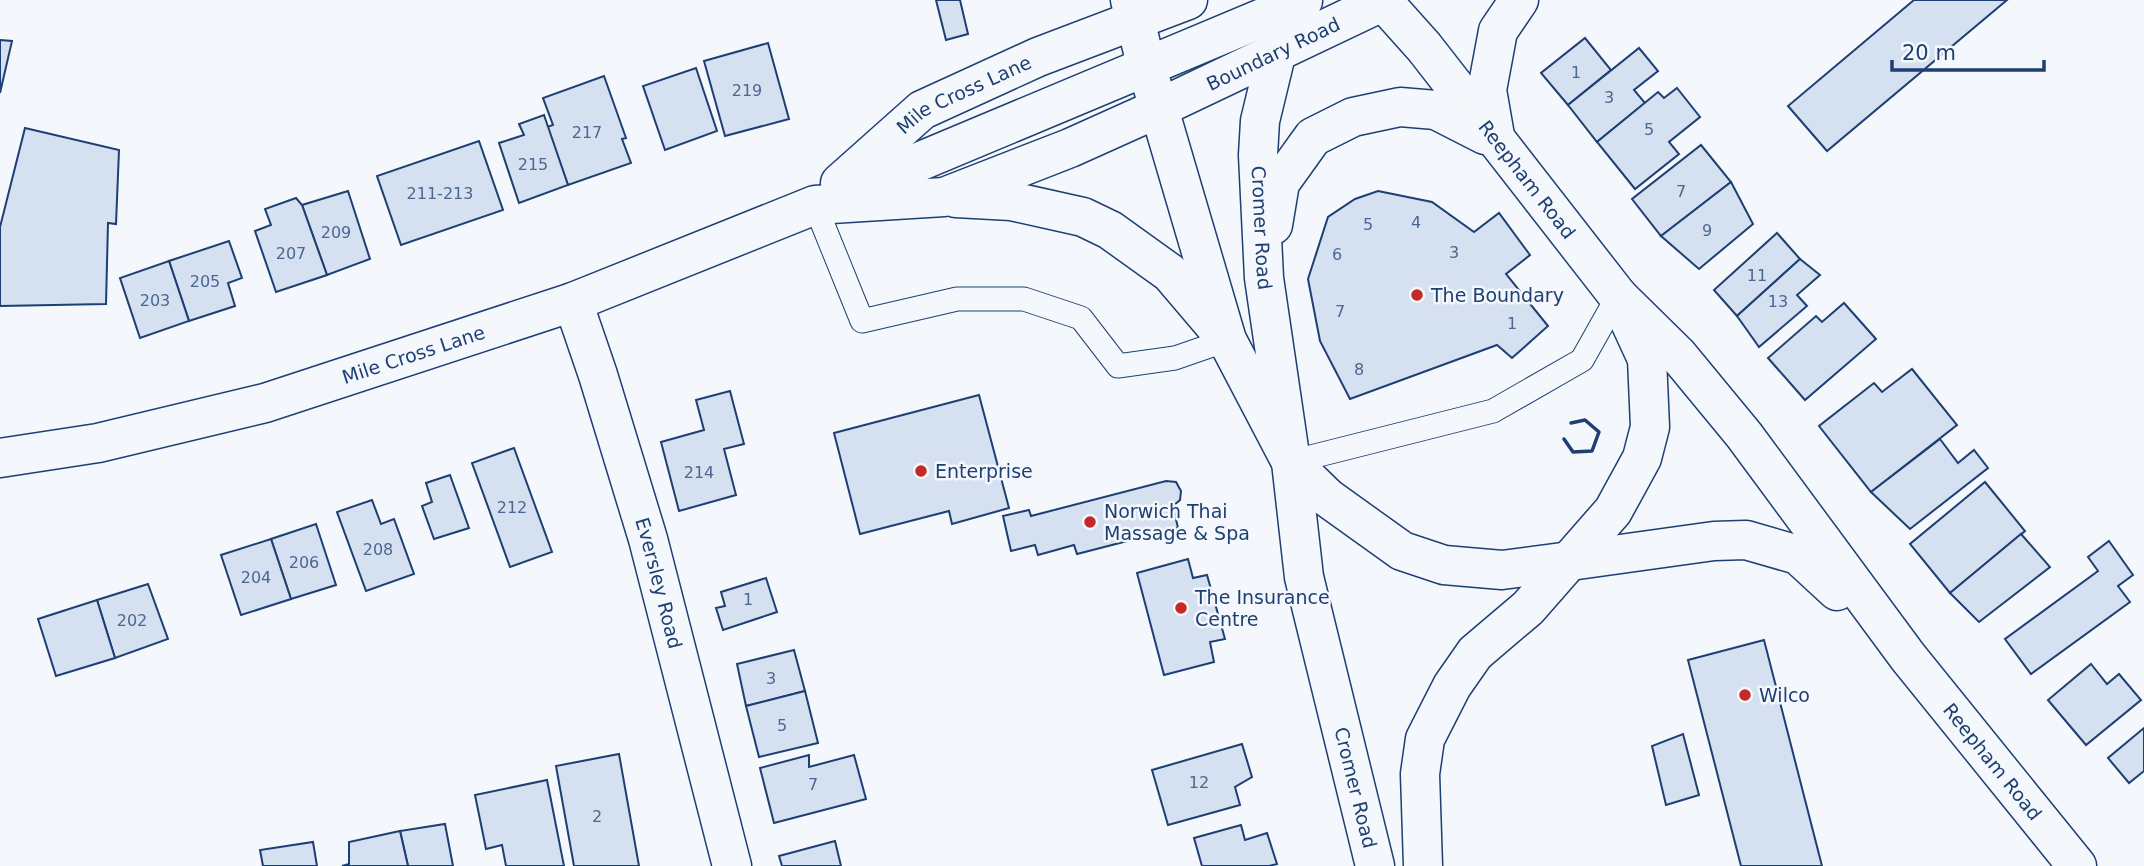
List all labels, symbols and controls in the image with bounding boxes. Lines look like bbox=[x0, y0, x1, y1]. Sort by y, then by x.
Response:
street label: Boundary Road bbox=[1203, 13, 1343, 95]
scale bar bbox=[1892, 28, 2044, 72]
text: 20 m bbox=[1902, 41, 1956, 65]
street label: Mile Cross Lane bbox=[892, 51, 1034, 138]
house number: 1 bbox=[1571, 63, 1581, 82]
house number: 219 bbox=[732, 81, 762, 100]
house number: 3 bbox=[1604, 88, 1614, 107]
street label: Reepham Road bbox=[1474, 116, 1580, 243]
house number: 5 bbox=[1644, 120, 1654, 139]
house number: 217 bbox=[572, 123, 602, 142]
house number: 215 bbox=[518, 155, 548, 174]
street label: Cromer Road bbox=[1248, 165, 1277, 291]
house number: 7 bbox=[1676, 182, 1686, 201]
house number: 211-213 bbox=[407, 184, 473, 203]
house number: 4 bbox=[1411, 213, 1421, 232]
house number: 5 bbox=[1363, 215, 1373, 234]
house number: 9 bbox=[1702, 221, 1712, 240]
house number: 209 bbox=[321, 223, 351, 242]
house number: 3 bbox=[1449, 243, 1459, 262]
house number: 207 bbox=[276, 244, 306, 263]
house number: 6 bbox=[1332, 245, 1342, 264]
house number: 11 bbox=[1747, 266, 1767, 285]
house number: 205 bbox=[190, 272, 220, 291]
place label: The Boundary bbox=[1430, 284, 1564, 306]
marker: The Boundary bbox=[1409, 287, 1425, 303]
house number: 203 bbox=[140, 291, 170, 310]
house number: 13 bbox=[1768, 292, 1788, 311]
house number: 7 bbox=[1335, 302, 1345, 321]
house number: 1 bbox=[1507, 314, 1517, 333]
street label: Mile Cross Lane bbox=[339, 321, 488, 388]
house number: 8 bbox=[1354, 360, 1364, 379]
place label: Enterprise bbox=[935, 460, 1033, 482]
house number: 214 bbox=[684, 463, 714, 482]
marker: Enterprise bbox=[913, 463, 929, 479]
house number: 212 bbox=[497, 498, 527, 517]
place label: Norwich Thai Massage & Spa bbox=[1104, 500, 1250, 544]
marker: Norwich Thai Massage & Spa bbox=[1082, 514, 1098, 530]
street label: Eversley Road bbox=[631, 515, 687, 651]
house number: 208 bbox=[363, 540, 393, 559]
house number: 206 bbox=[289, 553, 319, 572]
house number: 204 bbox=[241, 568, 271, 587]
place label: The Insurance Centre bbox=[1194, 586, 1330, 630]
house number: 1 bbox=[743, 590, 753, 609]
marker: The Insurance Centre bbox=[1173, 600, 1189, 616]
house number: 202 bbox=[117, 611, 147, 630]
house number: 3 bbox=[766, 669, 776, 688]
place label: Wilco bbox=[1759, 684, 1810, 706]
marker: Wilco bbox=[1737, 687, 1753, 703]
street label: Reepham Road bbox=[1939, 699, 2046, 824]
house number: 5 bbox=[777, 716, 787, 735]
street label: Cromer Road bbox=[1330, 725, 1381, 851]
house number: 12 bbox=[1189, 773, 1209, 792]
house number: 7 bbox=[808, 775, 818, 794]
house number: 2 bbox=[592, 807, 602, 826]

